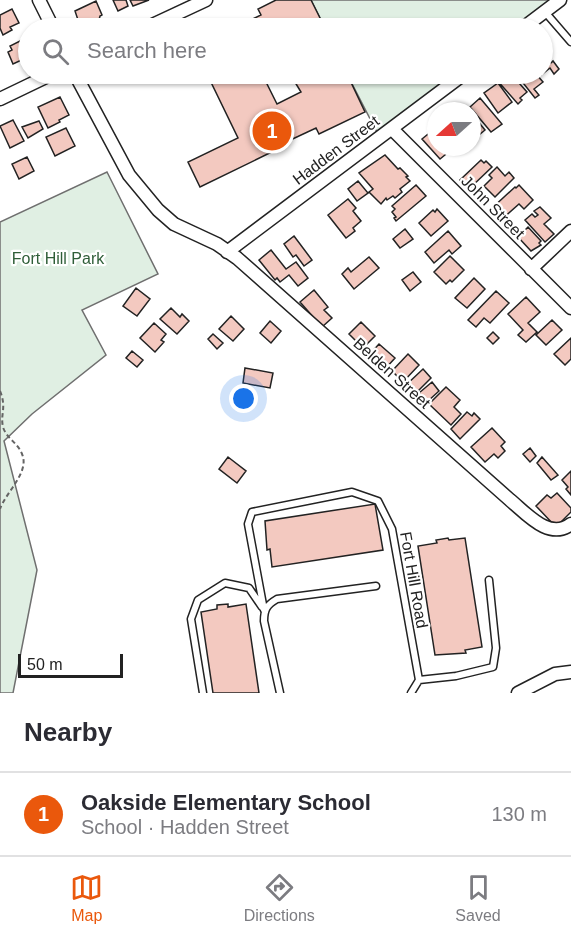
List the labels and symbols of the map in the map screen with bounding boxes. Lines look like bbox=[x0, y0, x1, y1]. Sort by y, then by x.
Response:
north arrow bbox=[427, 102, 481, 156]
pin: 1 bbox=[252, 108, 292, 154]
street label: Hadden Street bbox=[290, 112, 383, 188]
street label: John Street bbox=[458, 172, 528, 242]
park label: Fort Hill Park bbox=[12, 250, 105, 267]
street label: Belden Street bbox=[350, 334, 434, 412]
your location bbox=[229, 384, 258, 413]
street label: Fort Hill Road bbox=[397, 530, 431, 630]
scale bar bbox=[18, 651, 123, 678]

